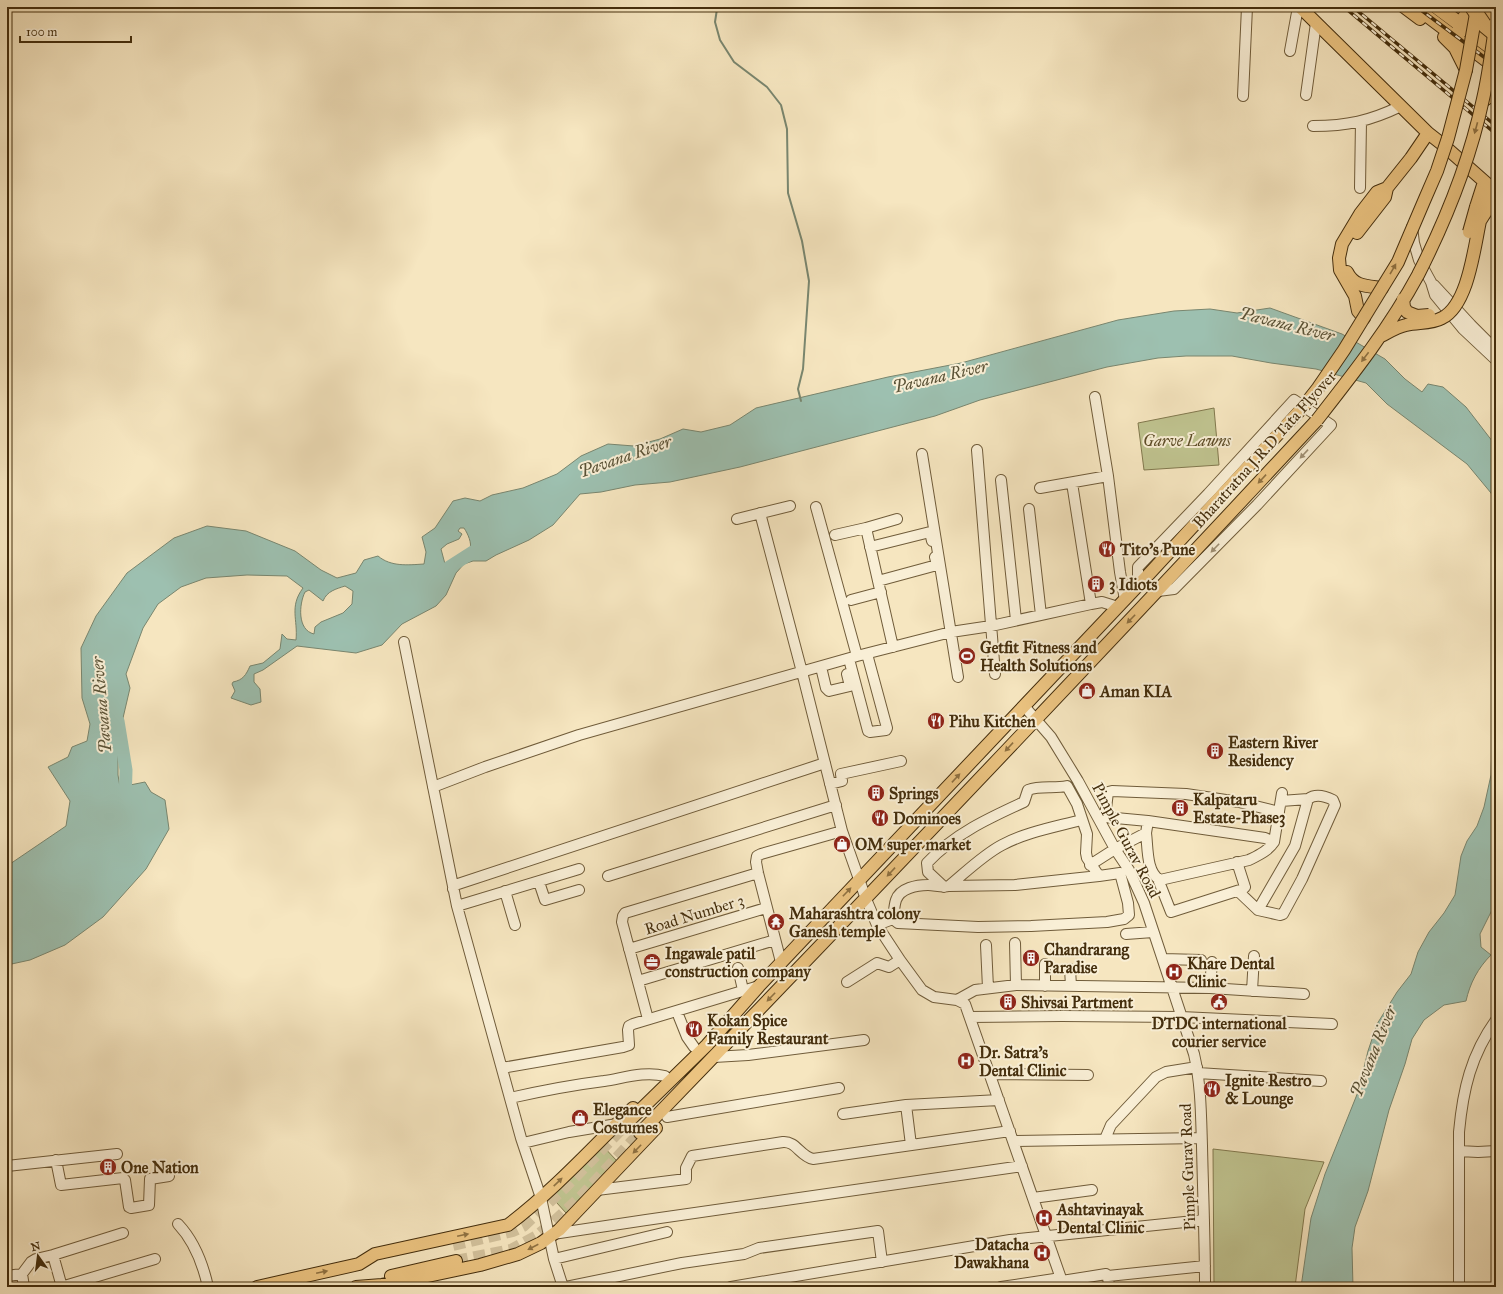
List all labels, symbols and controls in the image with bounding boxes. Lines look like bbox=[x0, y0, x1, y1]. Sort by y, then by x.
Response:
scale bar bbox=[20, 18, 131, 44]
text: 100 m bbox=[26, 25, 57, 39]
one-way arrow bbox=[1472, 122, 1478, 134]
one-way arrow bbox=[1390, 263, 1397, 275]
water label: Pavana River bbox=[1237, 303, 1337, 347]
one-way arrow bbox=[1361, 352, 1369, 363]
water label: Pavana River bbox=[891, 355, 991, 398]
street label: Bharatratna J.R.D Tata Flyover bbox=[1189, 367, 1341, 533]
water label: Pavana River bbox=[576, 430, 675, 482]
park label: Garve Lawns bbox=[1143, 431, 1231, 450]
one-way arrow bbox=[1300, 448, 1309, 459]
one-way arrow bbox=[1257, 474, 1266, 484]
restaurant icon: Tito's Pune bbox=[1097, 539, 1117, 559]
place label: Tito's Pune bbox=[1119, 540, 1196, 559]
one-way arrow bbox=[1210, 543, 1220, 553]
building icon: 3 Idiots bbox=[1086, 574, 1106, 594]
place label: 3 Idiots bbox=[1109, 575, 1158, 595]
one-way arrow bbox=[1126, 614, 1136, 624]
place label: Getfit Fitness and Health Solutions bbox=[980, 638, 1098, 675]
sports icon: Getfit Fitness and Health Solutions bbox=[957, 646, 977, 666]
water label: Pavana River bbox=[87, 655, 116, 754]
shop icon: Aman KIA bbox=[1077, 681, 1097, 701]
place label: Aman KIA bbox=[1099, 682, 1172, 701]
restaurant icon: Pihu Kitchen bbox=[926, 711, 946, 731]
place label: Pihu Kitchen bbox=[949, 712, 1036, 731]
place label: Eastern River Residency bbox=[1228, 733, 1319, 771]
building icon: Eastern River Residency bbox=[1205, 741, 1225, 761]
one-way arrow bbox=[1004, 742, 1014, 752]
one-way arrow bbox=[951, 773, 961, 783]
street label: Pimple Gurav Road bbox=[1088, 780, 1165, 901]
building icon: Springs bbox=[866, 783, 886, 803]
place label: Springs bbox=[889, 784, 939, 804]
place label: Kalpataru Estate-Phase3 bbox=[1193, 790, 1285, 828]
building icon: Kalpataru Estate-Phase3 bbox=[1170, 798, 1190, 818]
restaurant icon: Dominoes bbox=[870, 808, 890, 828]
place label: Dominoes bbox=[893, 809, 961, 828]
shop icon: OM super market bbox=[832, 834, 852, 854]
place label: OM super market bbox=[855, 835, 971, 855]
one-way arrow bbox=[886, 867, 896, 877]
one-way arrow bbox=[842, 888, 851, 897]
street label: Road Number 3 bbox=[642, 890, 746, 939]
place label: Maharashtra colony Ganesh temple bbox=[789, 904, 922, 942]
temple icon: Maharashtra colony Ganesh temple bbox=[766, 912, 786, 932]
place label: Chandrarang Paradise bbox=[1044, 940, 1129, 977]
place label: Ingawale patil construction company bbox=[665, 944, 812, 982]
building icon: Chandrarang Paradise bbox=[1021, 948, 1041, 968]
office icon: Ingawale patil construction company bbox=[642, 952, 662, 972]
place label: Khare Dental Clinic bbox=[1187, 954, 1275, 991]
hospital icon: Khare Dental Clinic bbox=[1164, 962, 1184, 982]
one-way arrow bbox=[766, 992, 776, 1002]
building icon: Shivsai Partment bbox=[998, 992, 1018, 1012]
public building icon: DTDC international courier service bbox=[1209, 992, 1229, 1012]
place label: Shivsai Partment bbox=[1021, 993, 1133, 1012]
water label: Pavana River bbox=[1346, 1002, 1402, 1100]
place label: Kokan Spice Family Restaurant bbox=[707, 1011, 829, 1049]
place label: DTDC international courier service bbox=[1151, 1014, 1287, 1051]
restaurant icon: Kokan Spice Family Restaurant bbox=[684, 1019, 704, 1039]
place label: Dr. Satra's Dental Clinic bbox=[979, 1043, 1067, 1080]
hospital icon: Dr. Satra's Dental Clinic bbox=[956, 1051, 976, 1071]
place label: Ignite Restro & Lounge bbox=[1225, 1071, 1311, 1109]
restaurant icon: Ignite Restro & Lounge bbox=[1202, 1079, 1222, 1099]
place label: Elegance Costumes bbox=[593, 1100, 658, 1137]
street label: Pimple Gurav Road bbox=[1176, 1103, 1199, 1231]
shop icon: Elegance Costumes bbox=[570, 1108, 590, 1128]
one-way arrow bbox=[633, 1144, 642, 1153]
building icon: One Nation bbox=[98, 1157, 118, 1177]
place label: One Nation bbox=[121, 1158, 199, 1177]
one-way arrow bbox=[553, 1177, 563, 1186]
place label: Ashtavinayak Dental Clinic bbox=[1056, 1200, 1145, 1237]
hospital icon: Ashtavinayak Dental Clinic bbox=[1034, 1208, 1054, 1228]
one-way arrow bbox=[457, 1232, 470, 1238]
place label: Datacha Dawakhana bbox=[954, 1235, 1030, 1272]
north arrow bbox=[18, 1236, 58, 1276]
text: N bbox=[30, 1239, 42, 1254]
hospital icon: Datacha Dawakhana bbox=[1032, 1243, 1052, 1263]
one-way arrow bbox=[527, 1244, 539, 1250]
one-way arrow bbox=[316, 1268, 328, 1274]

